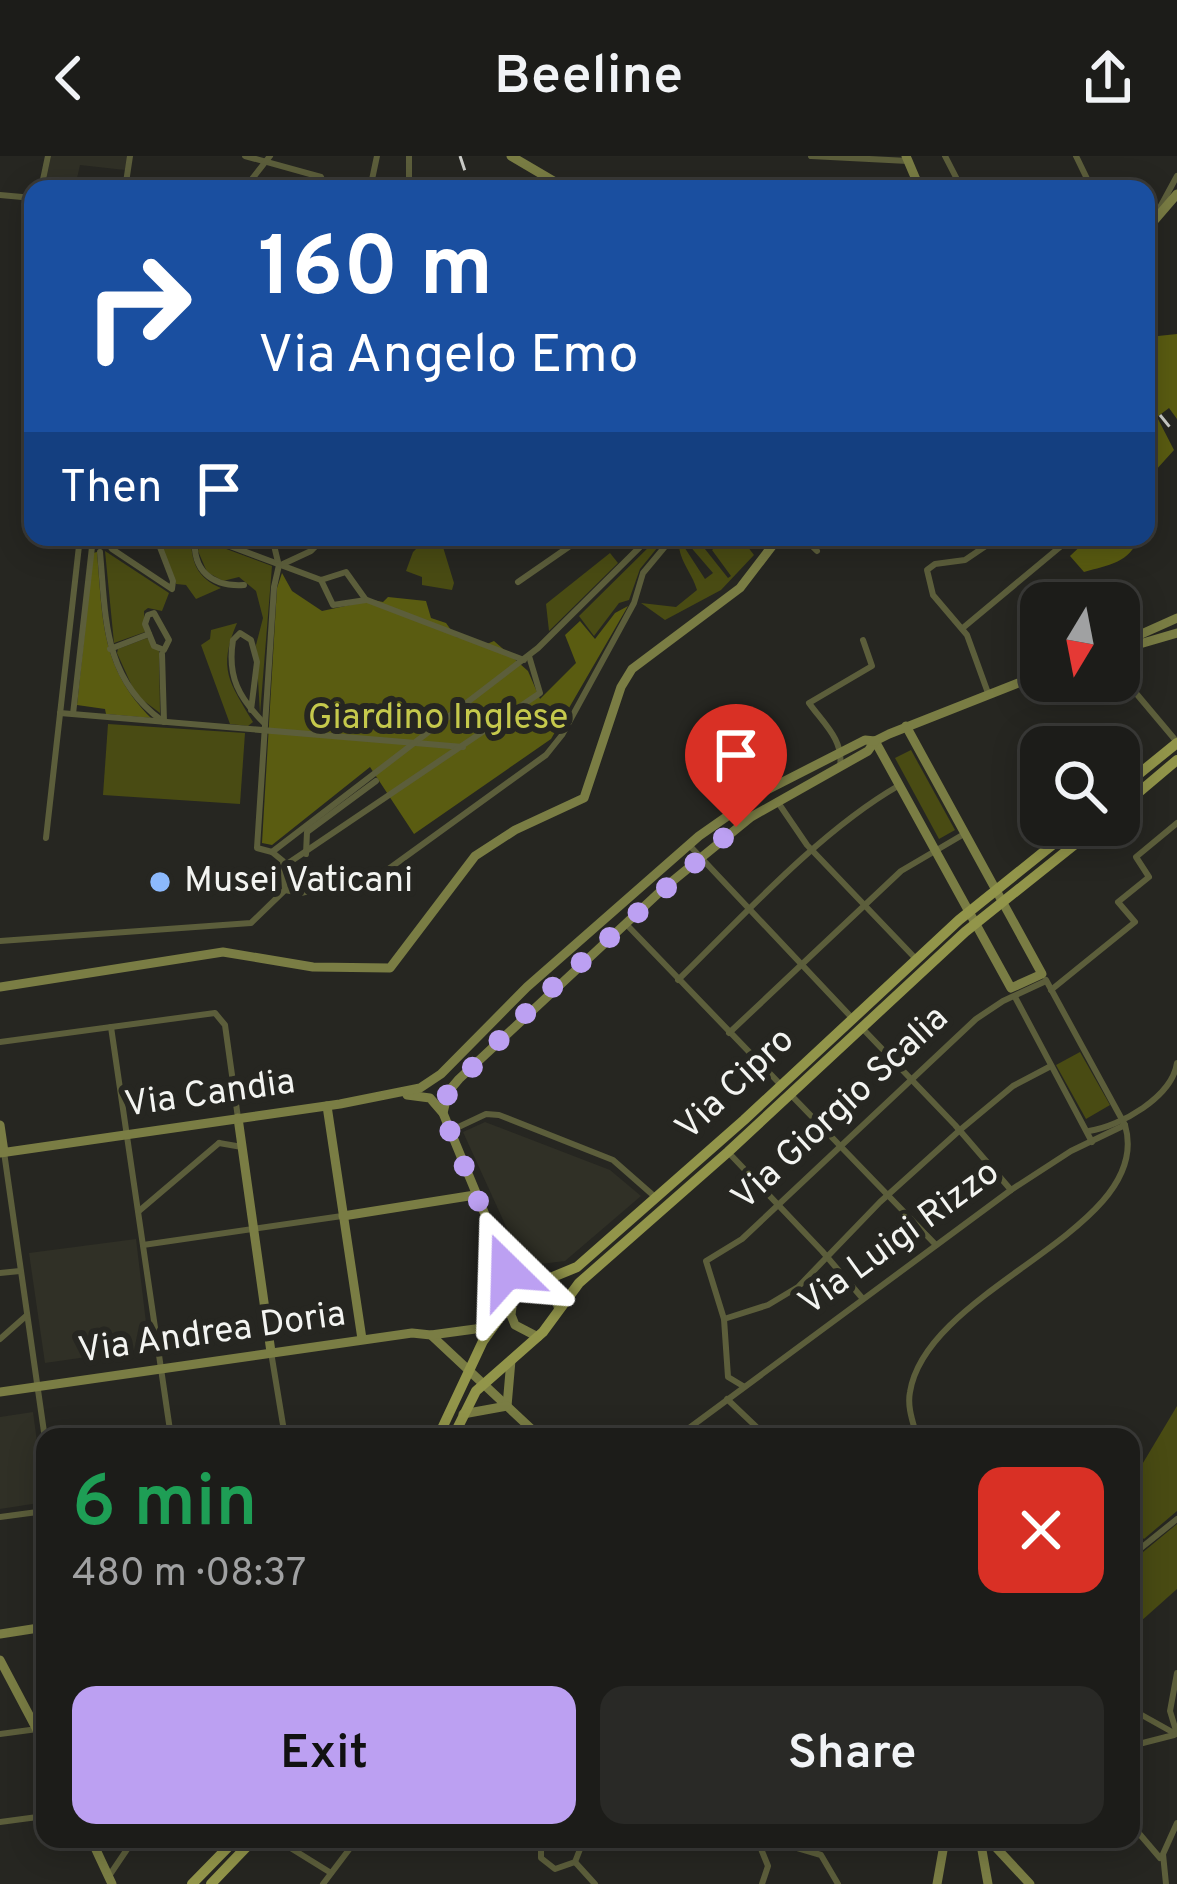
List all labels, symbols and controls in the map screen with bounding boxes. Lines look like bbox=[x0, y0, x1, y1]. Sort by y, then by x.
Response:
text: Beeline bbox=[494, 44, 683, 113]
icon: back bbox=[36, 45, 102, 111]
icon: share bbox=[1075, 45, 1141, 111]
text: 160 m bbox=[258, 219, 493, 325]
icon: right bbox=[60, 228, 216, 384]
text: Via Angelo Emo bbox=[258, 323, 639, 392]
icon: arrive bbox=[186, 456, 252, 522]
text: Then bbox=[60, 461, 162, 518]
north arrow bbox=[1020, 582, 1140, 702]
map controls bbox=[1020, 582, 1140, 846]
park label: Giardino Inglese bbox=[308, 696, 568, 742]
pin bbox=[685, 704, 787, 827]
icon: arrive bbox=[703, 722, 769, 788]
button: search bbox=[1020, 726, 1140, 846]
place label: Musei Vaticani bbox=[184, 859, 413, 905]
marker: Musei Vaticani bbox=[147, 869, 173, 895]
street label: Via Giorgio Scalia bbox=[723, 997, 959, 1221]
street label: Via Cipro bbox=[667, 1018, 805, 1152]
street label: Via Candia bbox=[122, 1060, 298, 1130]
street label: Via Luigi Rizzo bbox=[791, 1151, 1009, 1327]
position arrow bbox=[444, 1208, 570, 1334]
street label: Via Andrea Doria bbox=[75, 1292, 349, 1376]
text: 6 min bbox=[72, 1460, 257, 1552]
button: close bbox=[978, 1467, 1104, 1593]
text: 480 m · 08:37 bbox=[72, 1551, 306, 1600]
button: Exit bbox=[72, 1686, 576, 1824]
button: Share bbox=[600, 1686, 1104, 1824]

